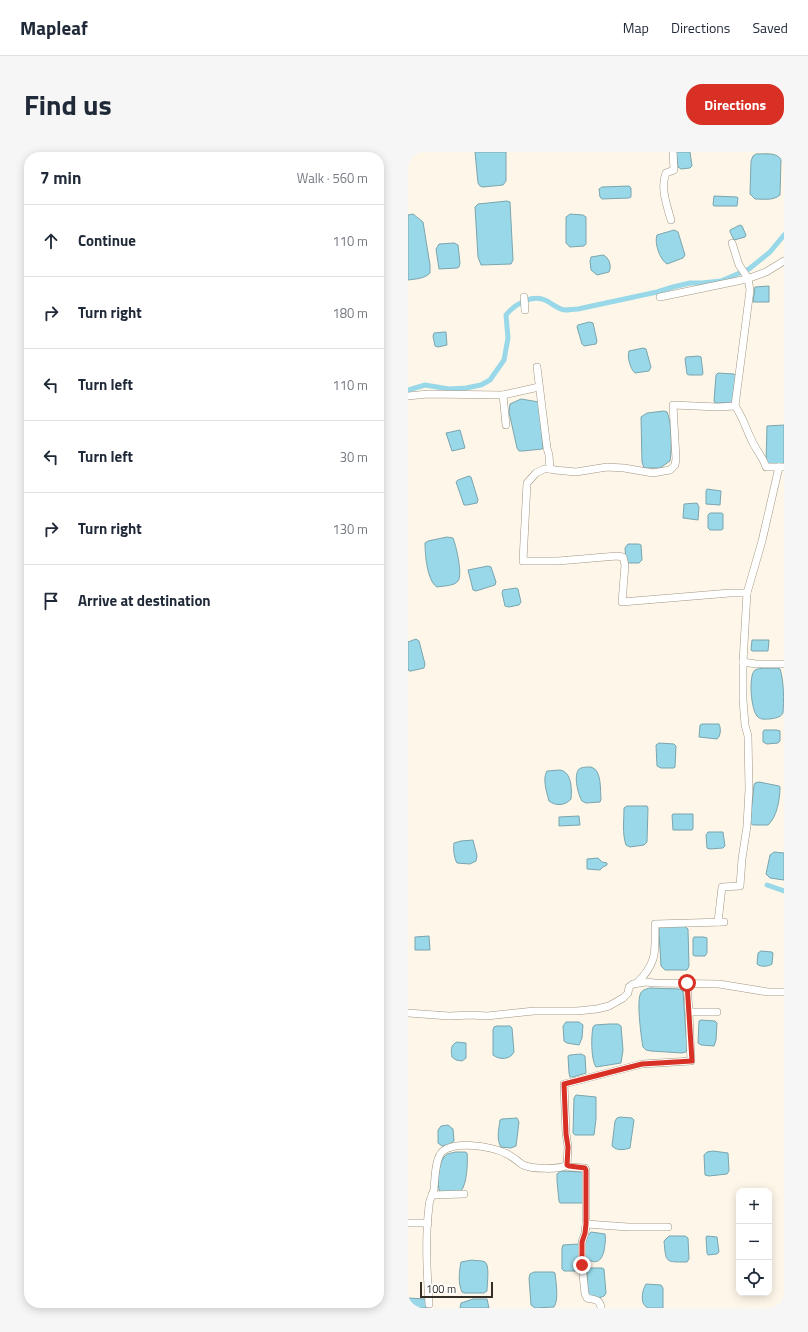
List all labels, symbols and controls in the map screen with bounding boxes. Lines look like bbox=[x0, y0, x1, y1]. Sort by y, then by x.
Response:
text: Mapleaf bbox=[20, 13, 88, 42]
text: Map bbox=[623, 17, 649, 38]
text: Directions bbox=[671, 17, 730, 38]
text: Saved bbox=[752, 17, 788, 38]
text: Find us bbox=[24, 83, 112, 126]
button: Directions bbox=[686, 84, 784, 125]
text: 7 min bbox=[40, 165, 81, 191]
text: Walk · 560 m bbox=[297, 168, 368, 188]
text: Continue bbox=[78, 229, 136, 252]
icon: ahead bbox=[40, 230, 62, 252]
text: 110 m bbox=[332, 231, 368, 251]
text: Turn right bbox=[78, 301, 142, 324]
icon: right bbox=[40, 302, 62, 324]
text: 180 m bbox=[332, 303, 368, 323]
text: Turn left bbox=[78, 373, 133, 396]
icon: left bbox=[40, 374, 62, 396]
text: 110 m bbox=[332, 375, 368, 395]
text: Turn left bbox=[78, 445, 133, 468]
icon: left bbox=[40, 446, 62, 468]
text: 30 m bbox=[340, 447, 368, 467]
text: Turn right bbox=[78, 517, 142, 540]
icon: right bbox=[40, 518, 62, 540]
text: 130 m bbox=[332, 519, 368, 539]
text: Arrive at destination bbox=[78, 589, 211, 612]
icon: arrive bbox=[40, 590, 62, 612]
route start bbox=[678, 974, 696, 992]
map controls bbox=[736, 1188, 772, 1296]
button: + bbox=[736, 1188, 772, 1224]
button: − bbox=[736, 1224, 772, 1260]
route end bbox=[573, 1256, 591, 1274]
button: locate bbox=[736, 1260, 772, 1296]
scale bar bbox=[420, 1280, 493, 1299]
text: 100 m bbox=[426, 1281, 456, 1297]

